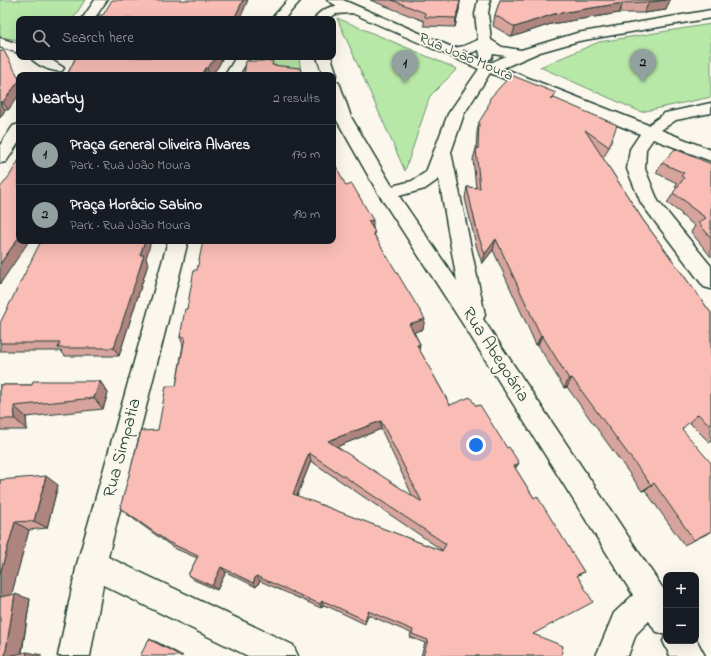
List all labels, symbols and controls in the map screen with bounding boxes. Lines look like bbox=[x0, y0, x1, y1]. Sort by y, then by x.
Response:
search box bbox=[16, 16, 336, 60]
icon: search bbox=[30, 27, 52, 49]
text: Search here bbox=[62, 27, 134, 49]
street label: Rua João Moura bbox=[415, 27, 517, 87]
pin: 2 bbox=[630, 49, 656, 82]
pin: 1 bbox=[392, 50, 418, 83]
text: Nearby bbox=[32, 86, 84, 111]
text: 2 results bbox=[273, 89, 320, 108]
text: Praça General Oliveira Alvares bbox=[70, 134, 250, 156]
text: 1 bbox=[43, 145, 47, 164]
text: 170 m bbox=[292, 145, 320, 164]
text: Park · Rua João Moura bbox=[70, 156, 190, 175]
text: Praça Horácio Sabino bbox=[70, 194, 202, 216]
text: 2 bbox=[42, 205, 48, 224]
text: 190 m bbox=[293, 205, 320, 224]
text: Park · Rua João Moura bbox=[70, 216, 190, 235]
street label: Rua Abegoária bbox=[454, 303, 535, 408]
street label: Rua Simpatia bbox=[97, 396, 149, 500]
your location bbox=[466, 435, 486, 455]
map controls bbox=[663, 572, 699, 644]
button: + bbox=[663, 572, 699, 608]
button: − bbox=[663, 608, 699, 644]

